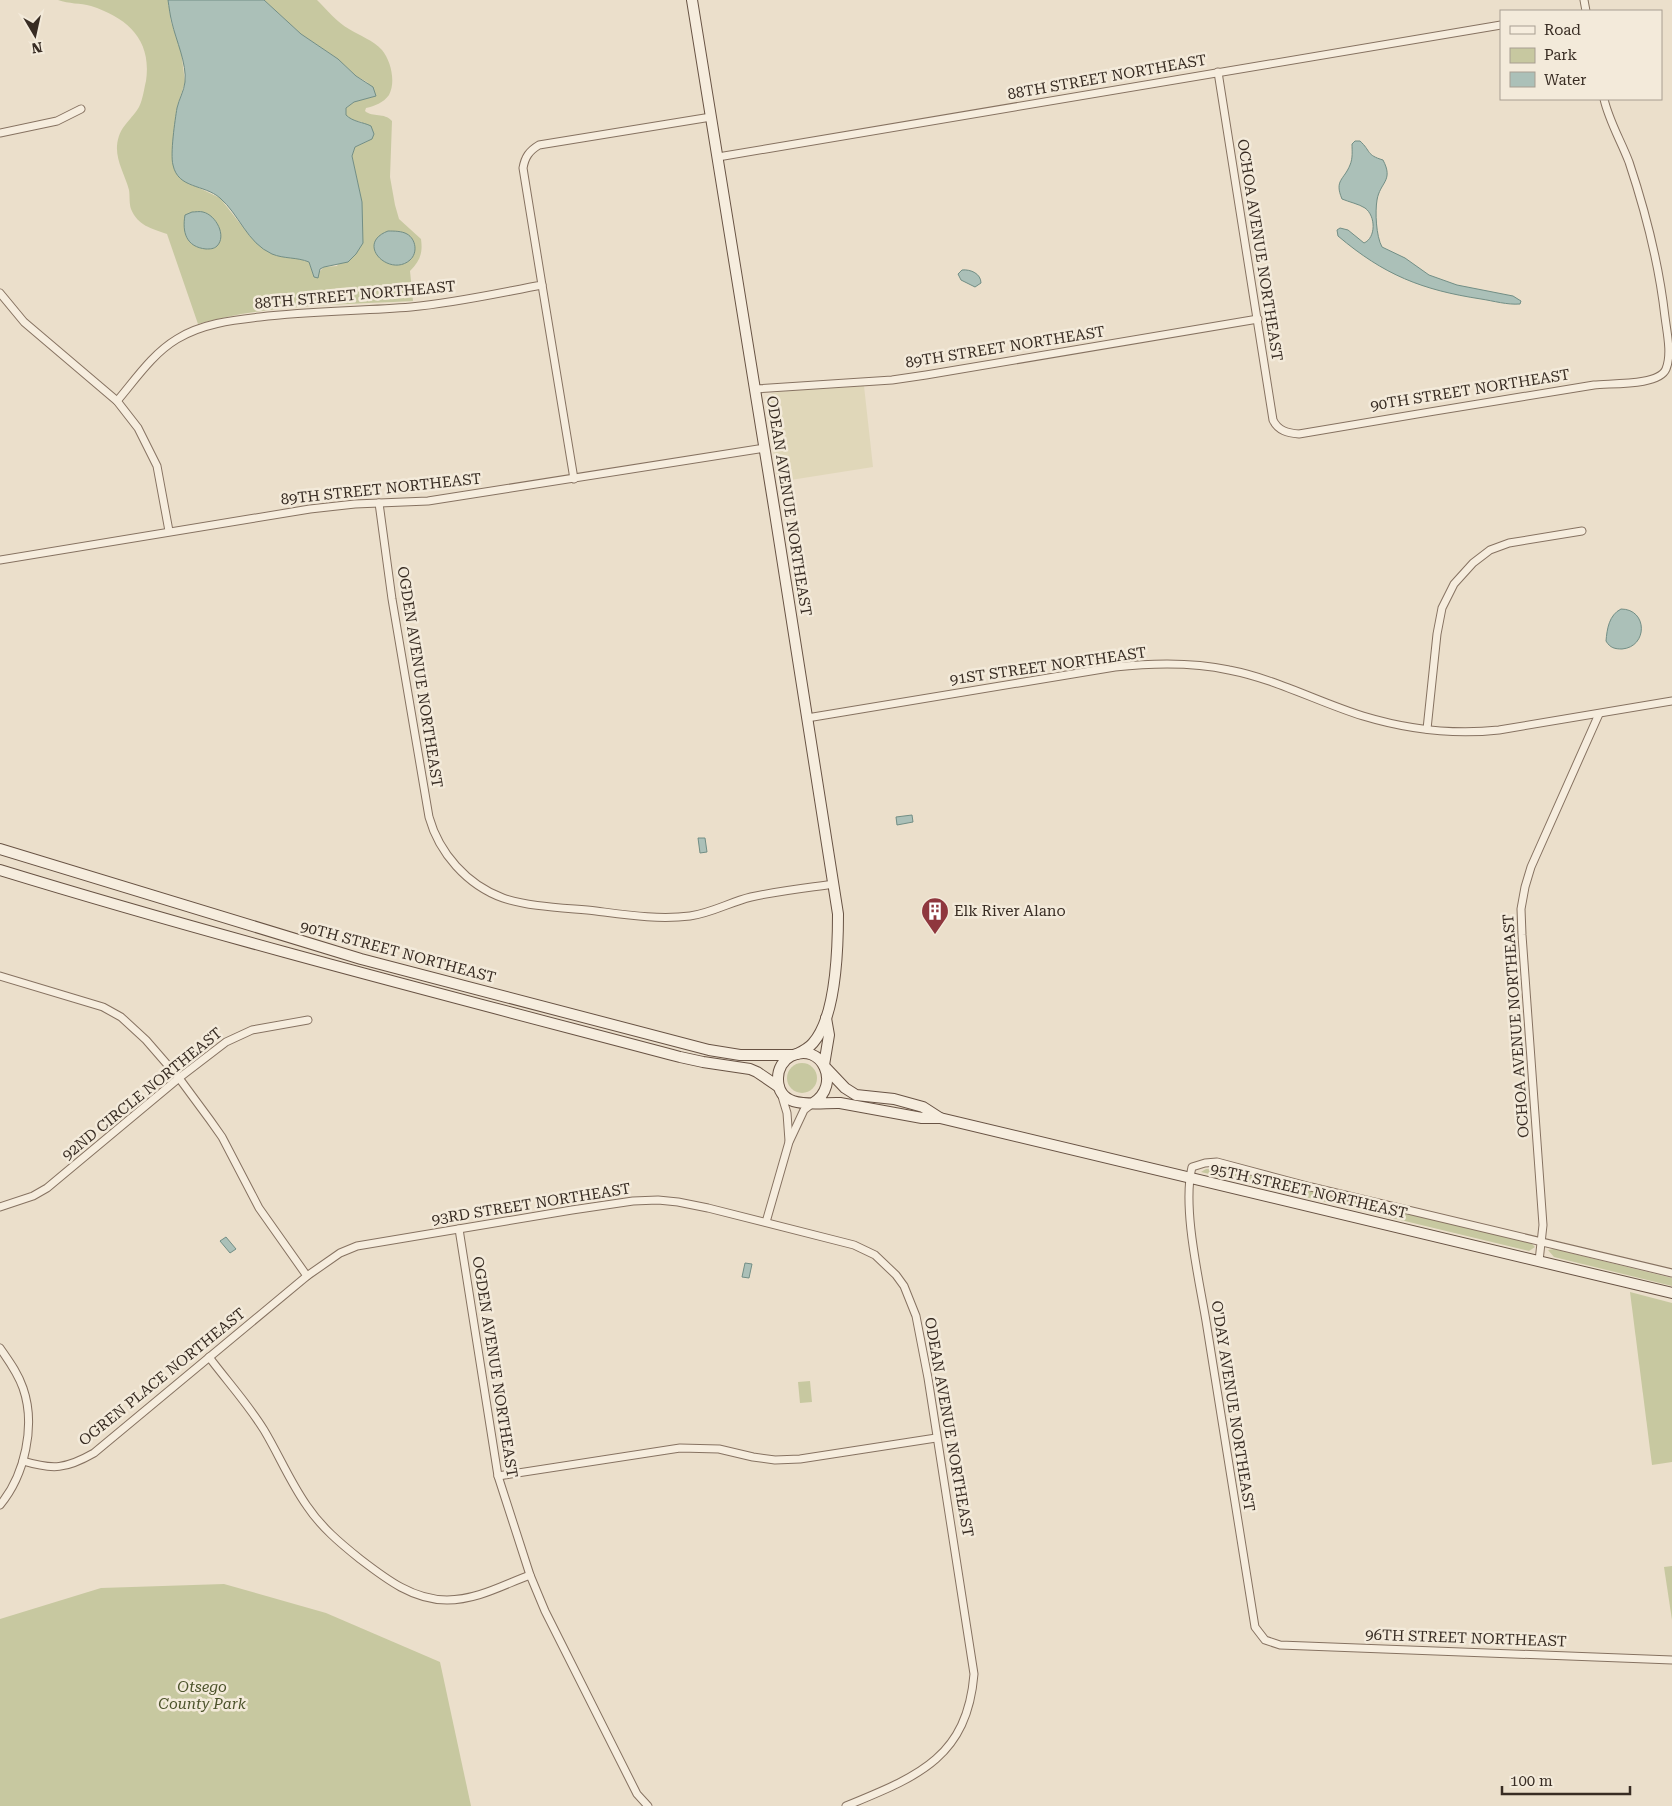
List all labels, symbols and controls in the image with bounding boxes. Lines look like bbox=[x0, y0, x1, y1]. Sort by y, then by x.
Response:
north arrow bbox=[10, 10, 60, 60]
legend bbox=[1500, 10, 1662, 100]
text: Road bbox=[1544, 21, 1581, 39]
text: N bbox=[30, 39, 44, 57]
text: Park bbox=[1544, 46, 1578, 64]
street label: 88TH STREET NORTHEAST bbox=[1006, 51, 1208, 103]
text: Water bbox=[1544, 71, 1586, 89]
street label: OCHOA AVENUE NORTHEAST bbox=[1234, 138, 1286, 362]
street label: 88TH STREET NORTHEAST bbox=[254, 277, 456, 313]
street label: 89TH STREET NORTHEAST bbox=[904, 322, 1106, 372]
street label: 90TH STREET NORTHEAST bbox=[1369, 365, 1571, 415]
street label: ODEAN AVENUE NORTHEAST bbox=[763, 395, 815, 617]
street label: 89TH STREET NORTHEAST bbox=[280, 470, 482, 508]
street label: OGDEN AVENUE NORTHEAST bbox=[394, 565, 446, 789]
street label: 91ST STREET NORTHEAST bbox=[949, 643, 1147, 689]
building icon: Elk River Alano bbox=[920, 896, 950, 935]
place label: Elk River Alano bbox=[954, 902, 1066, 920]
street label: OCHOA AVENUE NORTHEAST bbox=[1499, 913, 1533, 1139]
street label: 90TH STREET NORTHEAST bbox=[298, 917, 498, 987]
street label: 92ND CIRCLE NORTHEAST bbox=[58, 1024, 226, 1164]
street label: 95TH STREET NORTHEAST bbox=[1209, 1160, 1409, 1222]
street label: 93RD STREET NORTHEAST bbox=[430, 1179, 632, 1229]
street label: OGDEN AVENUE NORTHEAST bbox=[469, 1255, 521, 1479]
street label: O'DAY AVENUE NORTHEAST bbox=[1207, 1299, 1259, 1513]
street label: OGREN PLACE NORTHEAST bbox=[75, 1304, 249, 1450]
street label: ODEAN AVENUE NORTHEAST bbox=[921, 1316, 977, 1538]
street label: 96TH STREET NORTHEAST bbox=[1365, 1625, 1567, 1651]
park label: Otsego County Park bbox=[158, 1678, 247, 1713]
scale bar bbox=[1502, 1764, 1630, 1796]
text: 100 m bbox=[1510, 1772, 1553, 1790]

